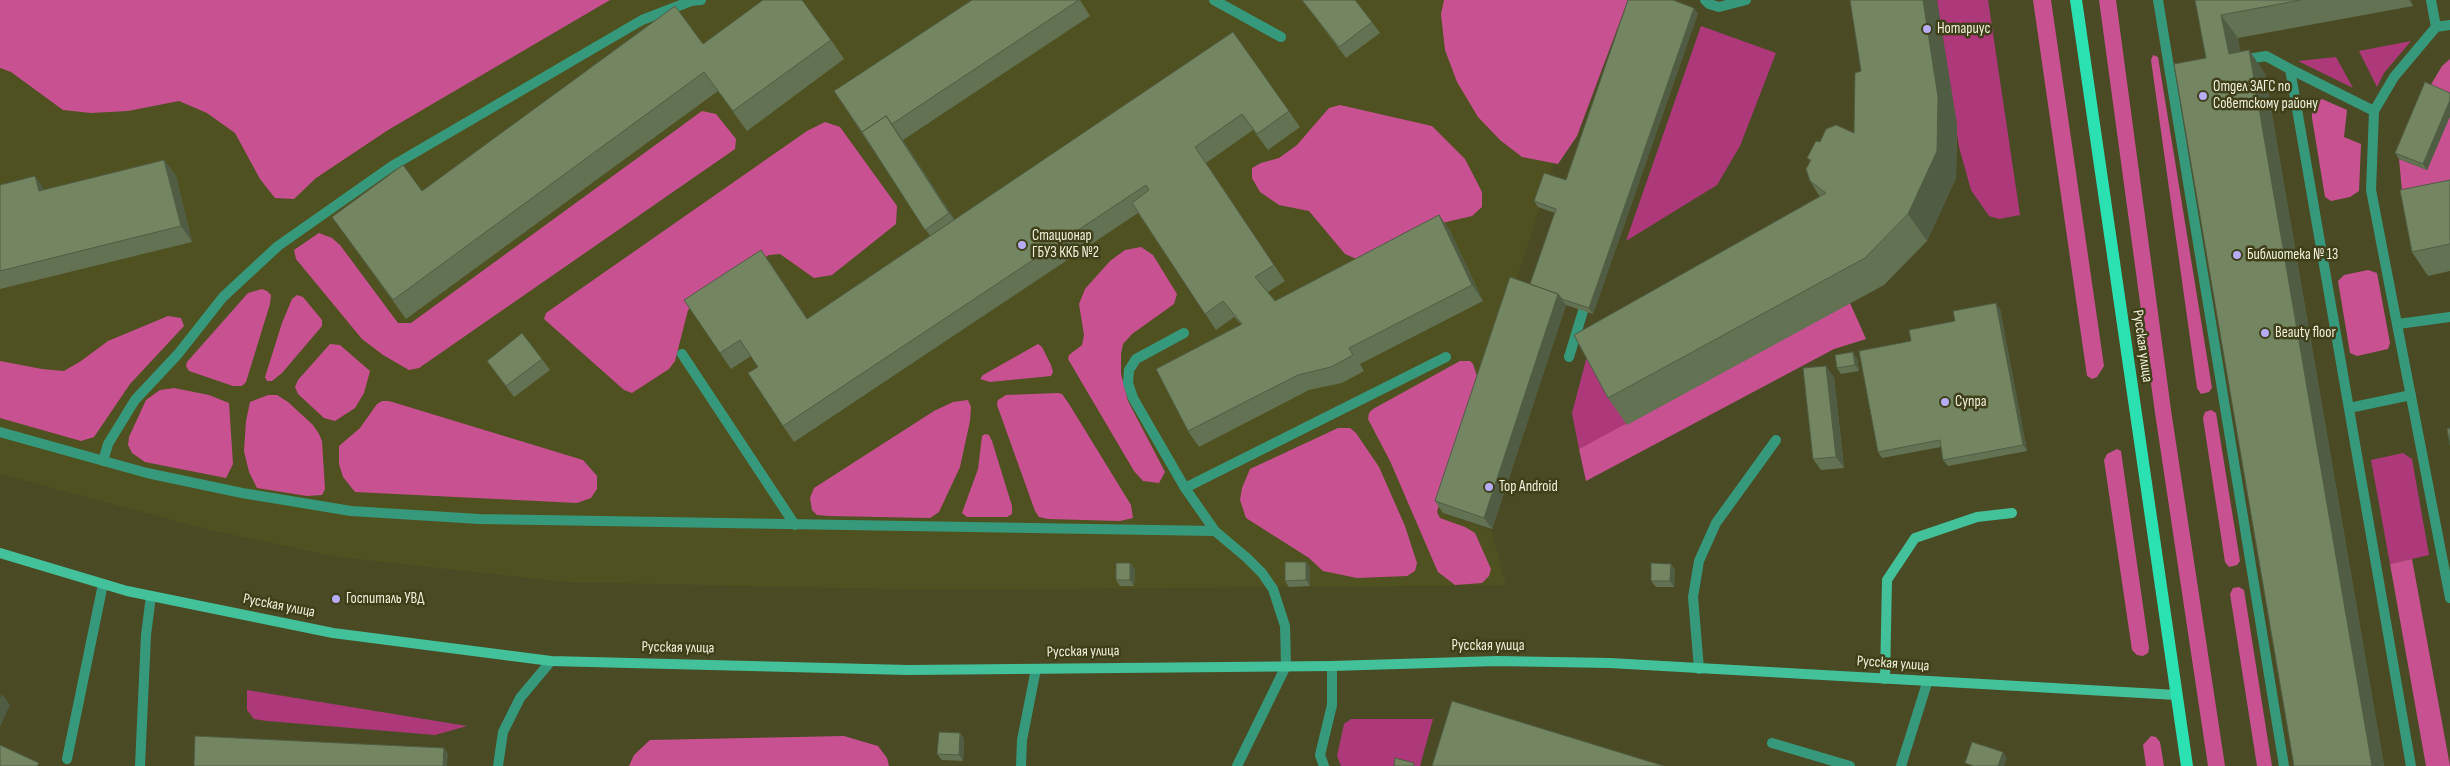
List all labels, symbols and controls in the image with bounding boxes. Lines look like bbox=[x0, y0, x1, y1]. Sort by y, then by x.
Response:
place label: Нотариус bbox=[1937, 20, 1990, 38]
marker: Нотариус bbox=[1921, 23, 1933, 35]
place label: Отдел ЗАГС по Советскому району bbox=[2213, 78, 2318, 113]
marker: Отдел ЗАГС по Советскому району bbox=[2197, 90, 2209, 102]
place label: Стационар ГБУЗ ККБ №2 bbox=[1032, 227, 1099, 262]
marker: Стационар ГБУЗ ККБ №2 bbox=[1016, 239, 1028, 251]
place label: Библиотека № 13 bbox=[2247, 246, 2338, 264]
marker: Библиотека № 13 bbox=[2231, 249, 2243, 261]
street label: Русская улица bbox=[2128, 309, 2156, 383]
place label: Beauty floor bbox=[2275, 324, 2336, 342]
marker: Beauty floor bbox=[2259, 327, 2271, 339]
place label: Супра bbox=[1955, 393, 1986, 411]
marker: Супра bbox=[1939, 396, 1951, 408]
place label: Top Android bbox=[1499, 478, 1558, 496]
marker: Top Android bbox=[1483, 481, 1495, 493]
street label: Русская улица bbox=[242, 590, 316, 622]
place label: Госпиталь УВД bbox=[346, 590, 424, 608]
marker: Госпиталь УВД bbox=[330, 593, 342, 605]
street label: Русская улица bbox=[1452, 637, 1524, 655]
street label: Русская улица bbox=[641, 638, 715, 658]
street label: Русская улица bbox=[1046, 642, 1120, 662]
street label: Русская улица bbox=[1856, 652, 1930, 676]

